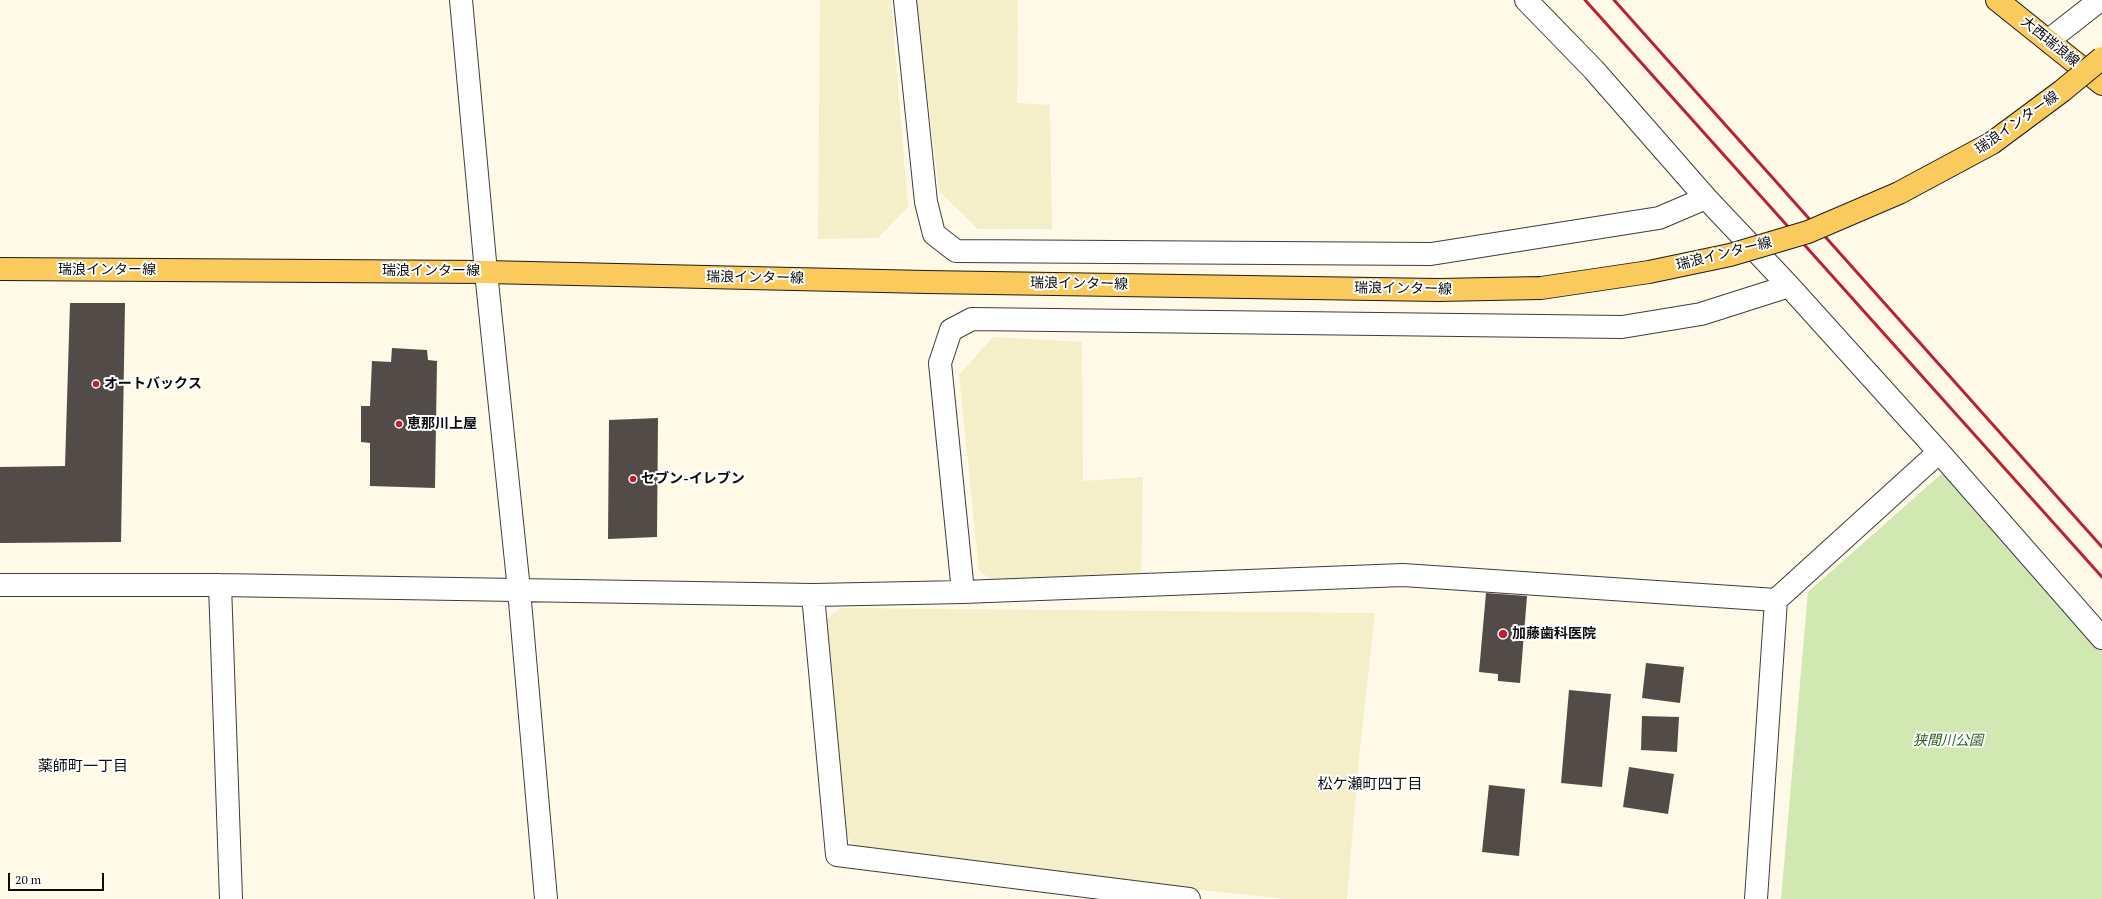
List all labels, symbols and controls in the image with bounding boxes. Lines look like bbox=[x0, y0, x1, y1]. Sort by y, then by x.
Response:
street label: 大西瑞浪線 bbox=[2018, 13, 2082, 71]
street label: 瑞浪インター線 bbox=[1972, 88, 2062, 158]
street label: 瑞浪インター線 bbox=[1674, 234, 1774, 274]
street label: 瑞浪インター線 bbox=[58, 262, 156, 278]
street label: 瑞浪インター線 bbox=[382, 263, 480, 279]
street label: 瑞浪インター線 bbox=[706, 269, 804, 287]
street label: 瑞浪インター線 bbox=[1030, 275, 1128, 293]
street label: 瑞浪インター線 bbox=[1354, 280, 1452, 298]
place label: オートバックス bbox=[104, 376, 202, 392]
marker: オートバックス bbox=[91, 379, 101, 389]
place label: 恵那川上屋 bbox=[407, 416, 477, 432]
marker: 恵那川上屋 bbox=[394, 419, 404, 429]
place label: セブン-イレブン bbox=[641, 471, 745, 487]
marker: セブン-イレブン bbox=[628, 474, 638, 484]
place label: 加藤歯科医院 bbox=[1512, 626, 1596, 642]
marker: 加藤歯科医院 bbox=[1497, 628, 1509, 640]
park label: 狭間川公園 bbox=[1913, 733, 1983, 749]
district label: 薬師町一丁目 bbox=[38, 758, 128, 776]
district label: 松ケ瀬町四丁目 bbox=[1318, 776, 1422, 794]
scale bar bbox=[10, 865, 106, 891]
text: 20 m bbox=[15, 872, 41, 887]

